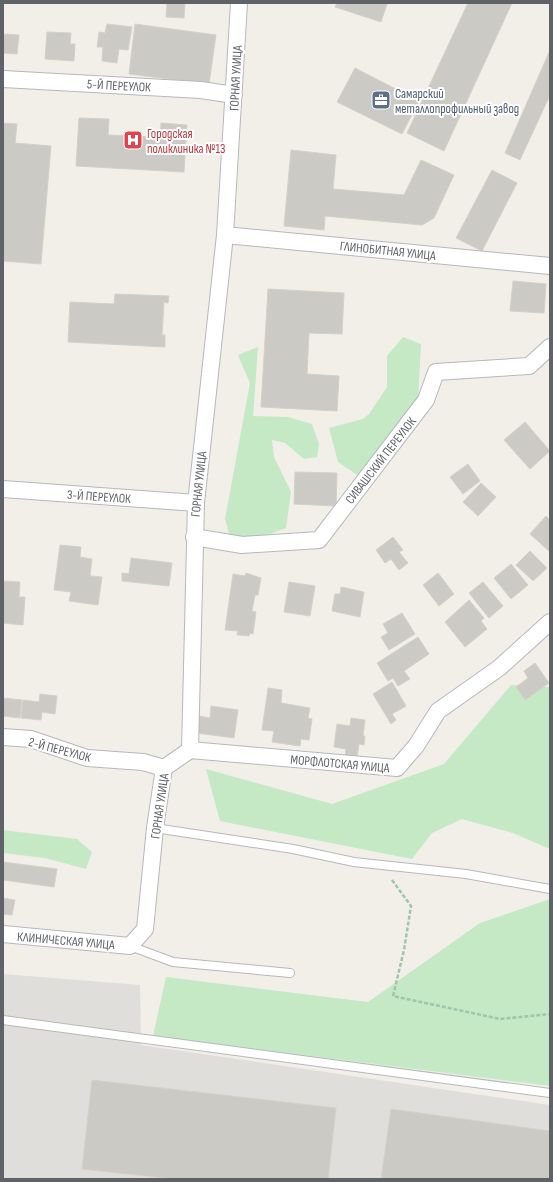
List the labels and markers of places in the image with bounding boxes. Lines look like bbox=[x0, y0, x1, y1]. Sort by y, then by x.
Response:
place label: Самарский металлопрофильный завод bbox=[395, 86, 519, 117]
office icon: Самарский металлопрофильный завод bbox=[370, 89, 392, 111]
place label: Городская поликлиника №13 bbox=[147, 126, 225, 157]
hospital icon: Городская поликлиника №13 bbox=[122, 129, 144, 151]

